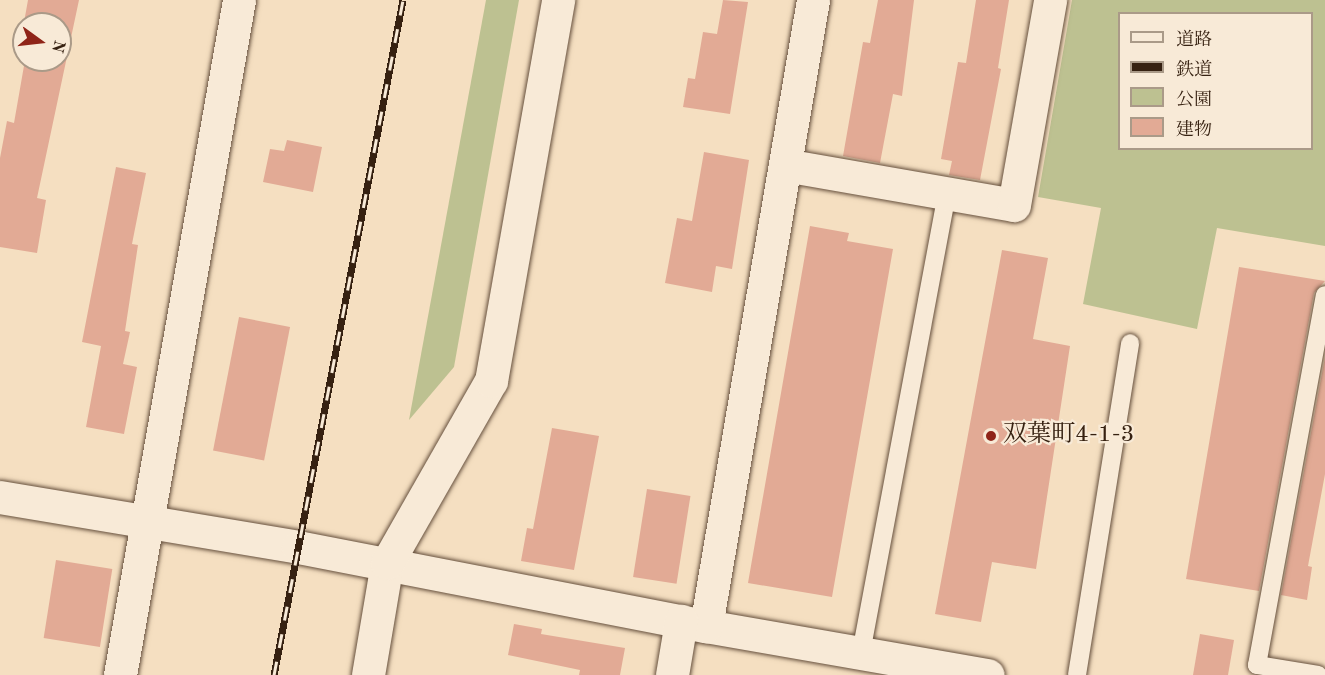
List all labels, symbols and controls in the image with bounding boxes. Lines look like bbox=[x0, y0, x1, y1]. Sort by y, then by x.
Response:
north arrow bbox=[12, 12, 72, 72]
legend bbox=[1118, 12, 1313, 150]
text: 道路 bbox=[1176, 31, 1212, 49]
text: N bbox=[48, 38, 67, 54]
text: 鉄道 bbox=[1176, 61, 1212, 79]
text: 公園 bbox=[1176, 91, 1212, 109]
text: 建物 bbox=[1176, 121, 1212, 139]
place label: 双葉町4-1-3 bbox=[1003, 422, 1135, 450]
marker: 双葉町4-1-3 bbox=[984, 429, 998, 443]

